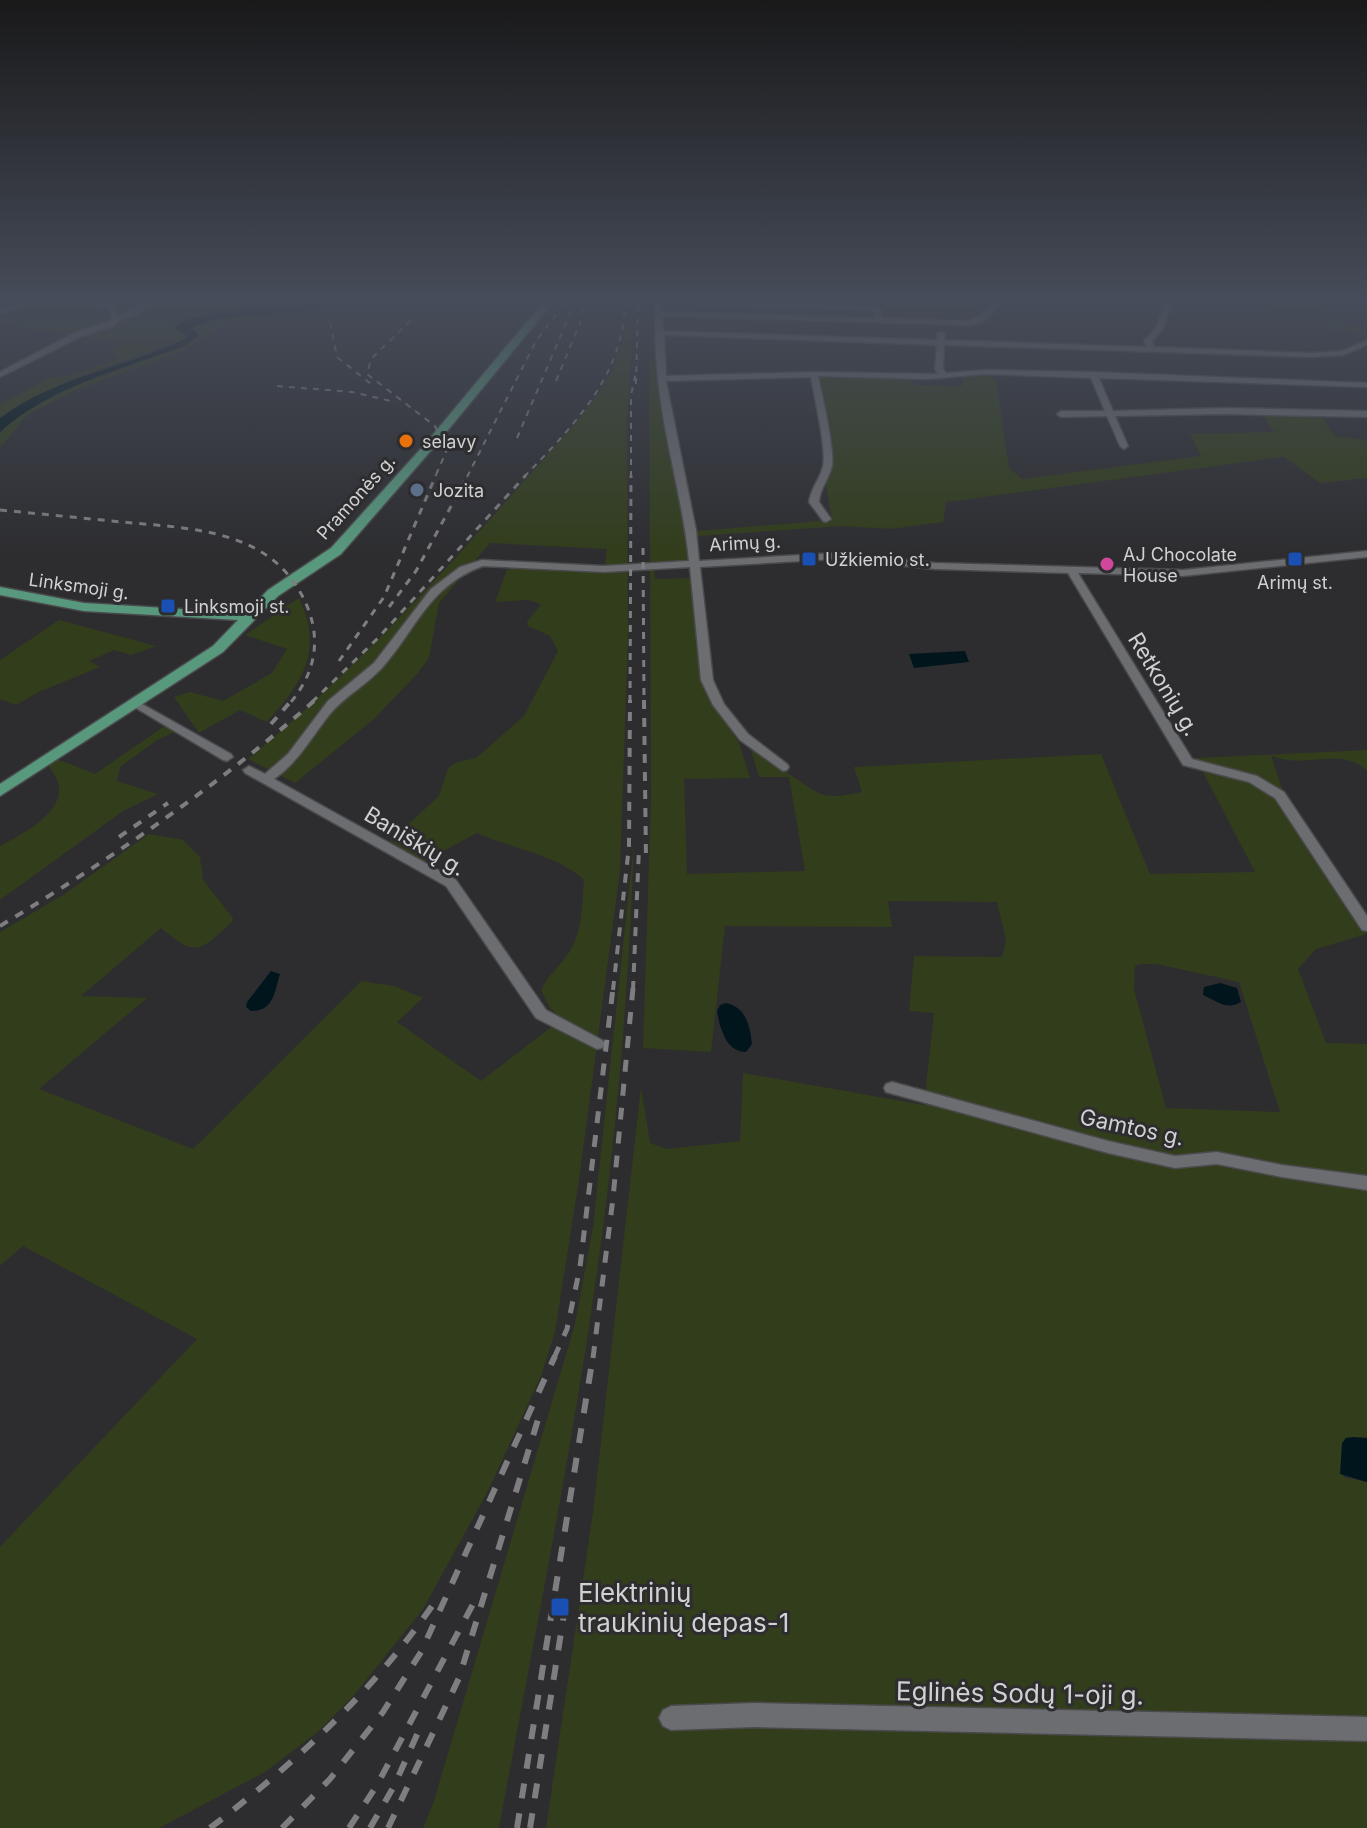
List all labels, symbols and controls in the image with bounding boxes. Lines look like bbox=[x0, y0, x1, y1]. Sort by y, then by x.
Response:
place label: selavy bbox=[422, 431, 476, 452]
marker: selavy bbox=[397, 432, 415, 450]
street label: Pramonės g. bbox=[312, 450, 400, 544]
place label: Jozita bbox=[433, 480, 484, 501]
marker: Jozita bbox=[408, 481, 426, 499]
street label: Arimų g. bbox=[709, 531, 781, 555]
place label: AJ Chocolate House bbox=[1123, 544, 1237, 586]
place label: Užkiemio st. bbox=[825, 549, 930, 570]
marker: Užkiemio st. bbox=[800, 550, 818, 568]
marker: Arimų st. bbox=[1286, 550, 1304, 568]
marker: AJ Chocolate House bbox=[1098, 555, 1116, 573]
street label: Linksmoji g. bbox=[27, 569, 131, 603]
place label: Arimų st. bbox=[1257, 572, 1333, 593]
place label: Linksmoji st. bbox=[184, 596, 289, 617]
marker: Linksmoji st. bbox=[159, 597, 177, 615]
street label: Retkonių g. bbox=[1123, 628, 1205, 740]
street label: Baniškių g. bbox=[360, 801, 470, 881]
street label: Gamtos g. bbox=[1078, 1103, 1186, 1151]
place label: Elektrinių traukinių depas-1 bbox=[578, 1577, 789, 1638]
marker: Elektrinių traukinių depas-1 bbox=[549, 1596, 571, 1618]
street label: Eglinės Sodų 1-oji g. bbox=[896, 1675, 1144, 1711]

